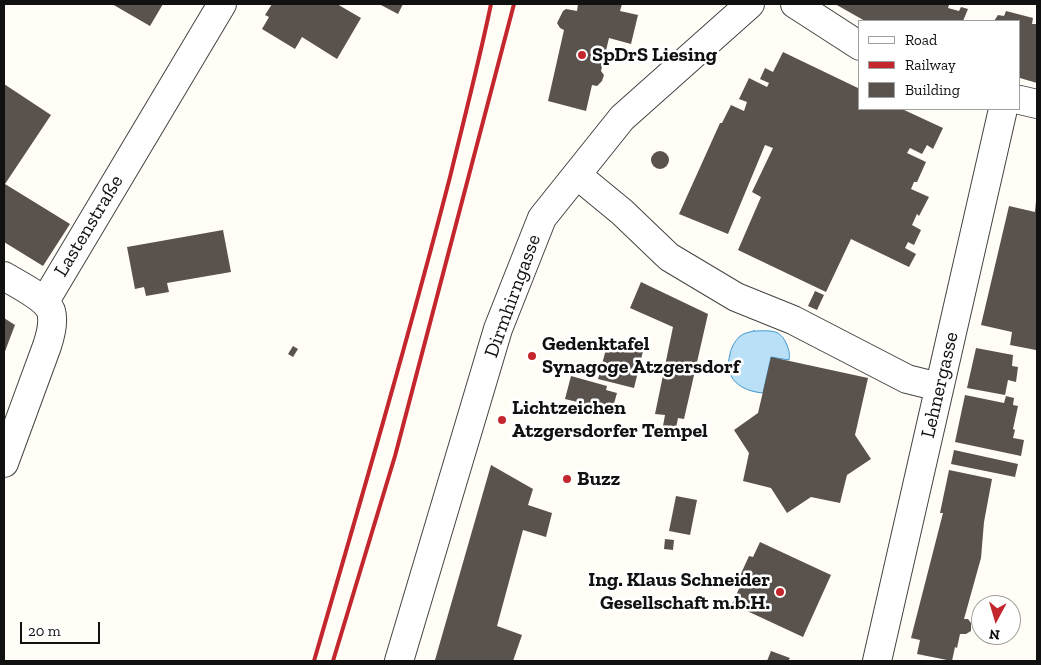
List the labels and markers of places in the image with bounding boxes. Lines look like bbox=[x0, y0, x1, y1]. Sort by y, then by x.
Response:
place label: SpDrS Liesing bbox=[592, 43, 717, 67]
marker: SpDrS Liesing bbox=[576, 49, 588, 61]
place label: Gedenktafel Synagoge Atzgersdorf bbox=[542, 332, 740, 379]
marker: Gedenktafel Synagoge Atzgersdorf bbox=[526, 350, 538, 362]
place label: Lichtzeichen Atzgersdorfer Tempel bbox=[512, 396, 708, 443]
marker: Lichtzeichen Atzgersdorfer Tempel bbox=[496, 414, 508, 426]
place label: Buzz bbox=[577, 467, 620, 491]
marker: Buzz bbox=[561, 473, 573, 485]
place label: Ing. Klaus Schneider Gesellschaft m.b.H. bbox=[588, 568, 770, 615]
marker: Ing. Klaus Schneider Gesellschaft m.b.H. bbox=[774, 586, 786, 598]

